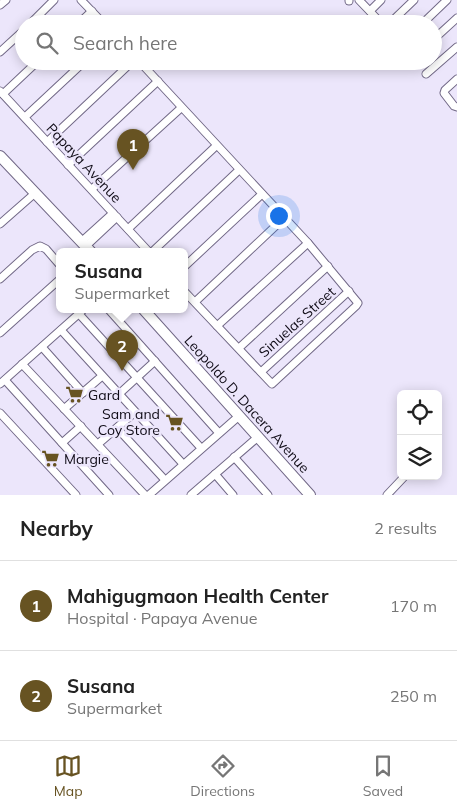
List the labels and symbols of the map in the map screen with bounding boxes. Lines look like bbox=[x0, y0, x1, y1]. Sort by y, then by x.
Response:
street label: Papaya Avenue bbox=[43, 120, 125, 206]
pin: 1 bbox=[117, 129, 149, 170]
your location bbox=[266, 203, 292, 229]
street label: Sinuelas Street bbox=[255, 283, 339, 361]
pin: 2 bbox=[106, 330, 138, 371]
street label: Leopoldo D. Dacera Avenue bbox=[180, 332, 314, 476]
supermarket icon: Gard bbox=[64, 385, 84, 405]
place label: Gard bbox=[88, 386, 120, 404]
place label: Sam and Coy Store bbox=[98, 405, 160, 439]
supermarket icon: Sam and Coy Store bbox=[164, 412, 184, 432]
supermarket icon: Margie bbox=[40, 449, 60, 469]
place label: Margie bbox=[64, 450, 109, 468]

